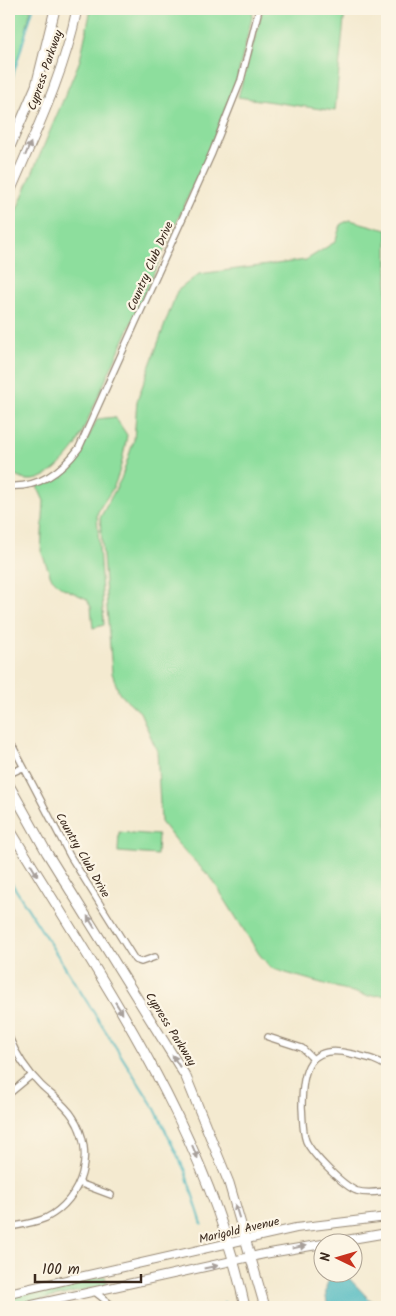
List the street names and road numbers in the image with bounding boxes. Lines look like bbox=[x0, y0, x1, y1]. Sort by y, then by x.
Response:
street label: Cypress Parkway bbox=[23, 27, 68, 113]
street label: Country Club Drive bbox=[122, 218, 179, 314]
street label: Country Club Drive bbox=[50, 809, 115, 902]
street label: Cypress Parkway bbox=[140, 989, 201, 1070]
street label: Marigold Avenue bbox=[197, 1212, 282, 1249]

